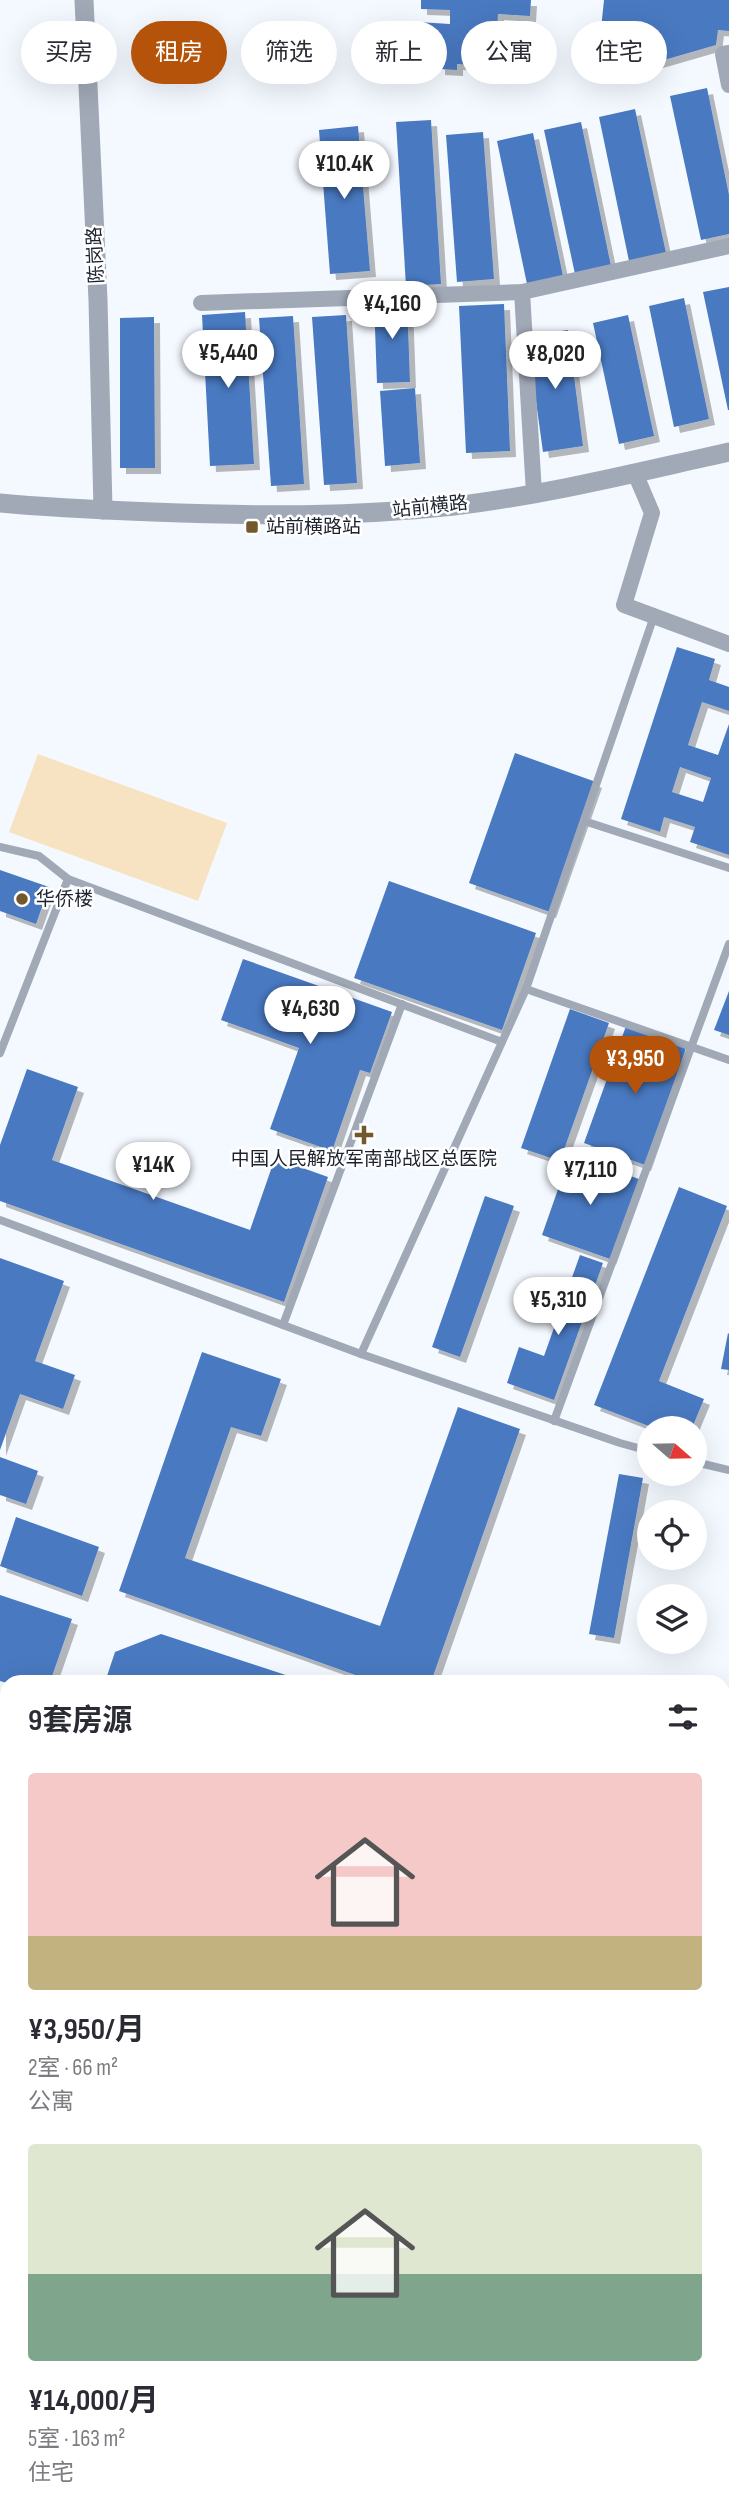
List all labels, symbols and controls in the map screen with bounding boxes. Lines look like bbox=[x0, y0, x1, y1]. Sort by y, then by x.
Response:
chip: 买房 bbox=[21, 21, 117, 84]
chip: 租房 bbox=[131, 21, 227, 84]
chip: 筛选 bbox=[241, 21, 337, 84]
chip: 新上 bbox=[351, 21, 447, 84]
chip: 公寓 bbox=[461, 21, 557, 84]
chip: 住宅 bbox=[571, 21, 667, 84]
pin: ¥10.4K bbox=[287, 142, 401, 201]
text: ¥10.4K bbox=[315, 150, 373, 178]
street label: 陈岗路 bbox=[83, 226, 109, 284]
pin: ¥4,160 bbox=[335, 282, 449, 341]
text: ¥4,160 bbox=[363, 290, 421, 318]
pin: ¥5,440 bbox=[171, 330, 285, 390]
pin: ¥8,020 bbox=[498, 332, 612, 391]
text: ¥5,440 bbox=[198, 339, 258, 367]
text: ¥8,020 bbox=[525, 340, 585, 368]
street label: 站前横路 bbox=[391, 492, 469, 522]
place label: 站前横路站 bbox=[266, 516, 361, 539]
marker: 站前横路站 bbox=[244, 519, 260, 535]
place label: 华侨楼 bbox=[36, 888, 93, 911]
marker: 华侨楼 bbox=[14, 891, 30, 907]
pin: ¥4,630 bbox=[253, 986, 367, 1046]
text: ¥4,630 bbox=[280, 995, 340, 1023]
pin: ¥3,950 bbox=[578, 1036, 692, 1096]
text: ¥3,950 bbox=[605, 1045, 665, 1073]
marker: 中国人民解放军南部战区总医院 bbox=[354, 1125, 374, 1145]
pin: ¥14K bbox=[112, 1142, 194, 1202]
place label: 中国人民解放军南部战区总医院 bbox=[231, 1148, 497, 1171]
pin: ¥7,110 bbox=[533, 1148, 647, 1207]
text: ¥14K bbox=[131, 1151, 175, 1179]
text: ¥7,110 bbox=[563, 1156, 617, 1184]
pin: ¥5,310 bbox=[501, 1278, 615, 1337]
text: ¥5,310 bbox=[529, 1286, 587, 1314]
north arrow bbox=[637, 1416, 707, 1486]
map controls bbox=[637, 1416, 707, 1654]
button: locate bbox=[637, 1500, 707, 1570]
button: layers bbox=[637, 1584, 707, 1654]
icon: filters bbox=[664, 1698, 702, 1736]
text: 9套房源 bbox=[28, 1703, 132, 1739]
icon: home bbox=[302, 1819, 428, 1945]
text: ¥3,950/月 bbox=[28, 2012, 145, 2048]
text: 2室 · 66 m² bbox=[28, 2054, 118, 2082]
text: 公寓 bbox=[28, 2088, 74, 2116]
icon: home bbox=[302, 2190, 428, 2316]
text: ¥14,000/月 bbox=[28, 2383, 159, 2419]
text: 5室 · 163 m² bbox=[28, 2425, 125, 2453]
text: 住宅 bbox=[28, 2459, 74, 2487]

